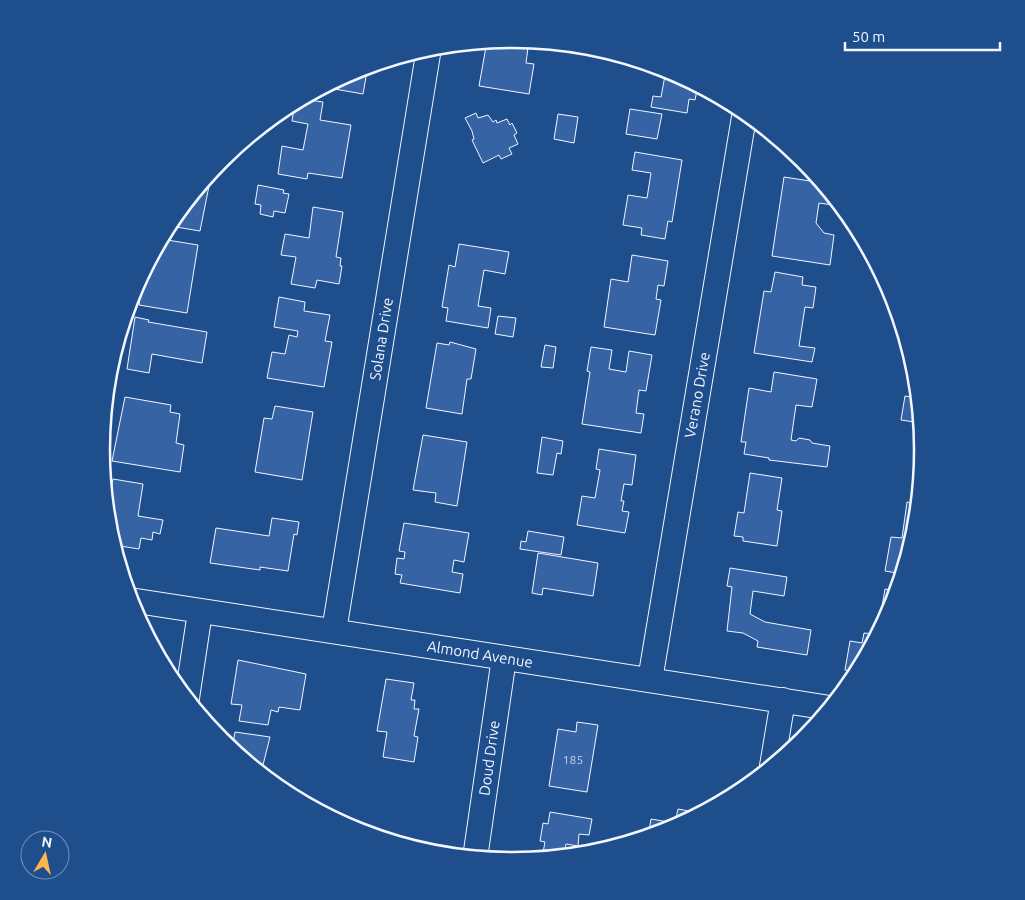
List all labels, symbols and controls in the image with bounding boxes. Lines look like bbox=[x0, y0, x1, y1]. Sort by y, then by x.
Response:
scale bar bbox=[845, 20, 1000, 52]
text: 50 m bbox=[852, 28, 885, 45]
street label: Solana Drive bbox=[366, 296, 396, 382]
street label: Verano Drive bbox=[681, 351, 713, 439]
street label: Almond Avenue bbox=[426, 637, 534, 671]
street label: Doud Drive bbox=[475, 719, 503, 797]
house number: 185 bbox=[563, 753, 583, 766]
north arrow bbox=[20, 830, 70, 880]
text: N bbox=[41, 833, 53, 851]

